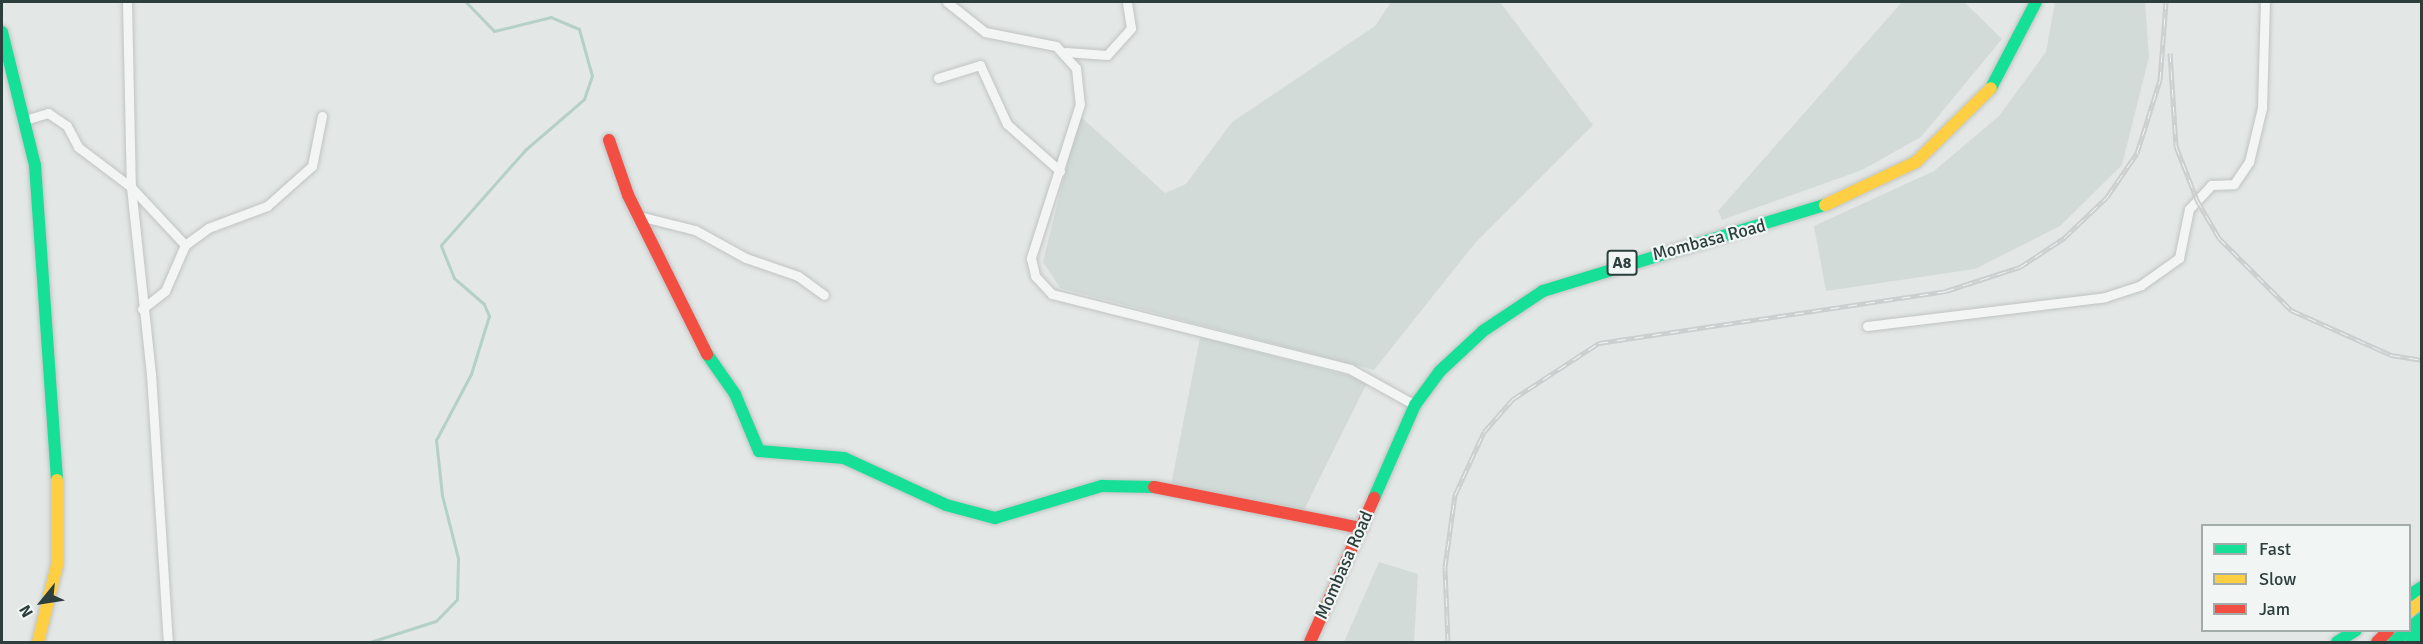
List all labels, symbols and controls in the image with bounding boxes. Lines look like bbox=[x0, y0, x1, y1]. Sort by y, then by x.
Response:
street label: Mombasa Road bbox=[1650, 215, 1768, 265]
road number: A8 bbox=[1606, 250, 1638, 276]
street label: Mombasa Road bbox=[1310, 507, 1378, 623]
legend bbox=[2201, 524, 2411, 632]
text: Fast bbox=[2259, 538, 2291, 560]
text: Slow bbox=[2259, 568, 2296, 590]
north arrow bbox=[12, 572, 72, 632]
text: Jam bbox=[2259, 598, 2290, 620]
text: N bbox=[15, 601, 38, 621]

